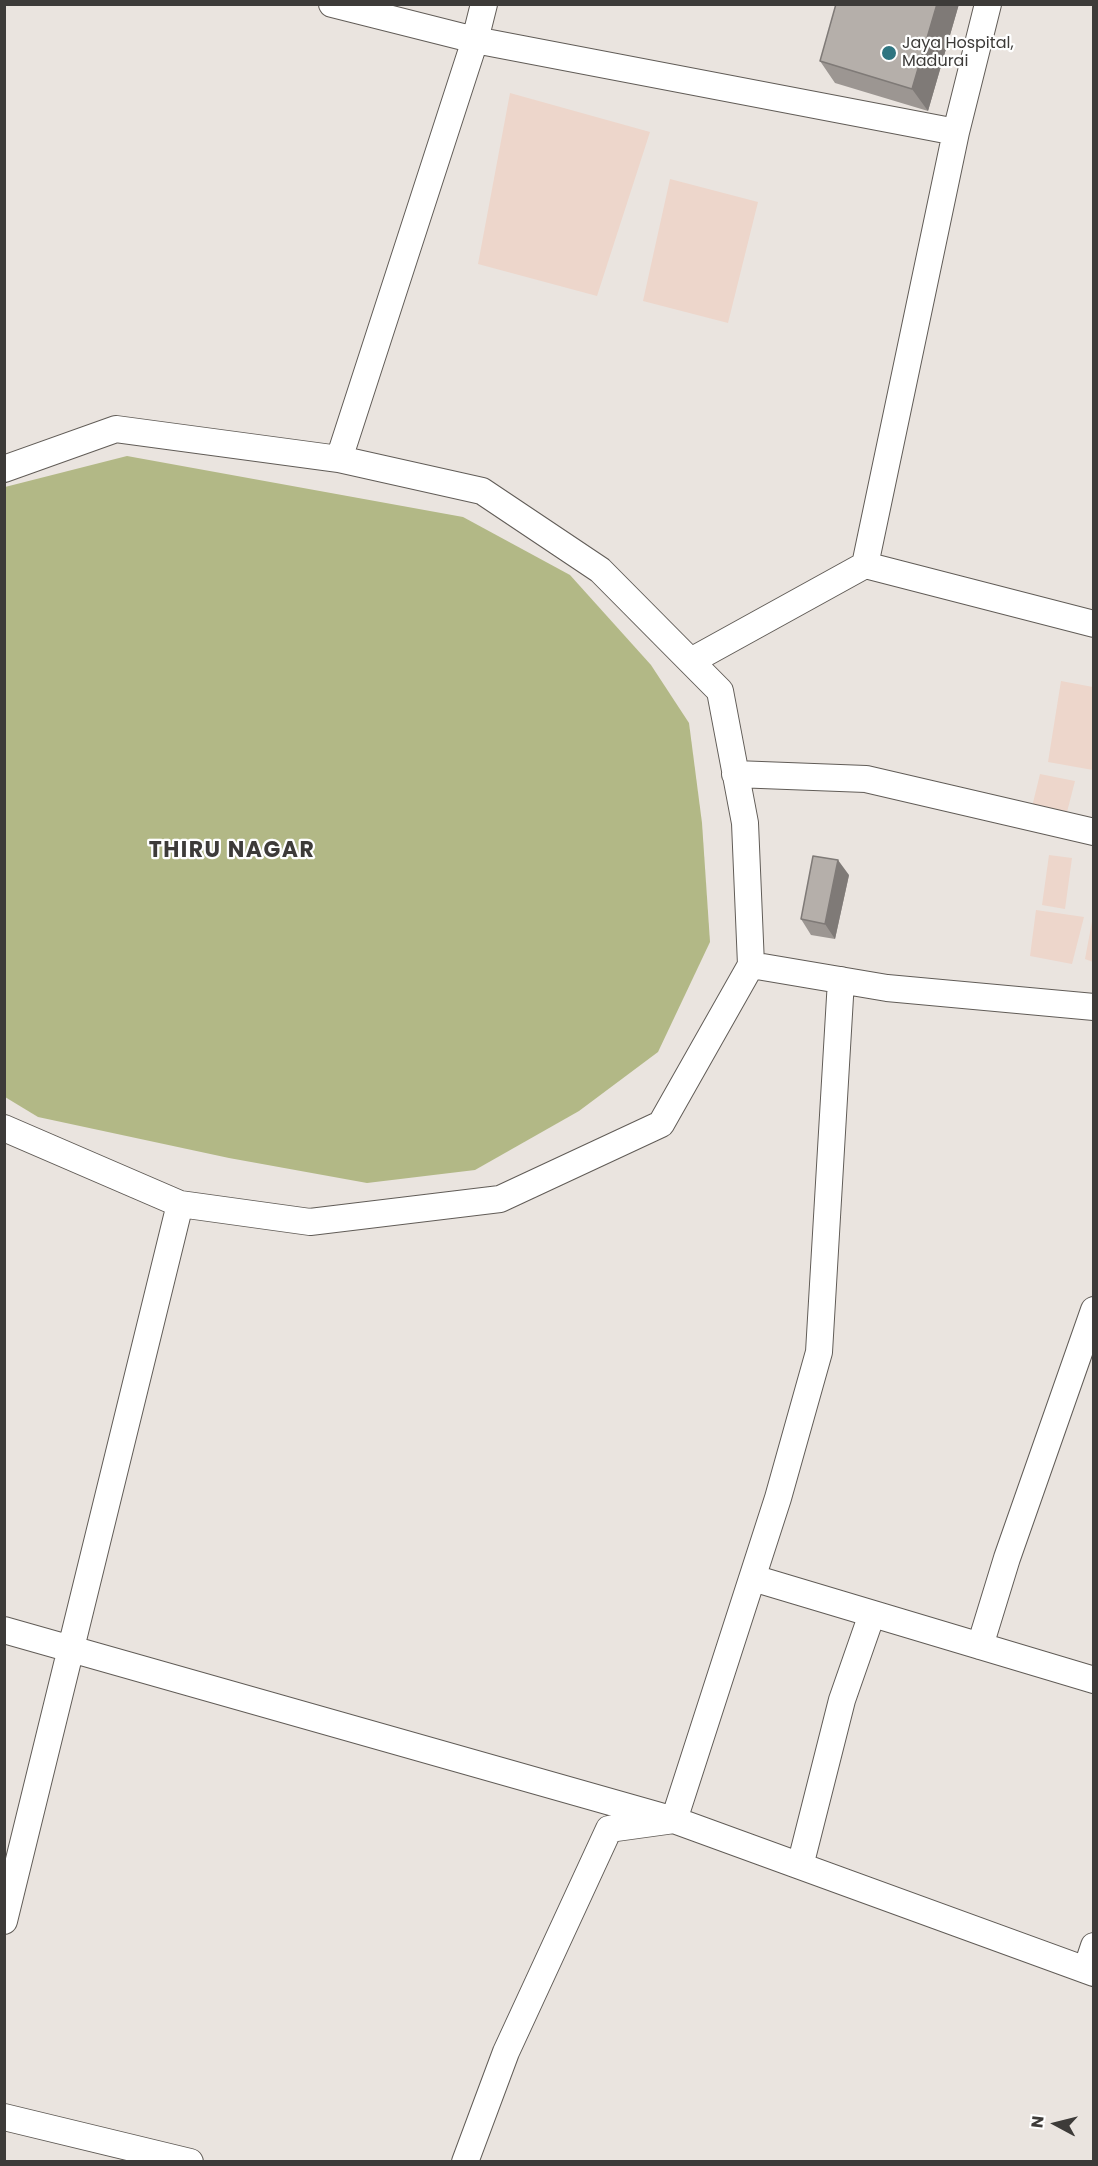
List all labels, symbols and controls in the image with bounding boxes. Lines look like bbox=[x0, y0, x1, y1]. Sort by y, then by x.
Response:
place label: Jaya Hospital, Madurai bbox=[902, 34, 1014, 72]
marker: Jaya Hospital, Madurai bbox=[880, 44, 898, 62]
district label: THIRU NAGAR bbox=[149, 838, 315, 864]
north arrow bbox=[1026, 2094, 1086, 2154]
text: N bbox=[1025, 2114, 1050, 2129]

